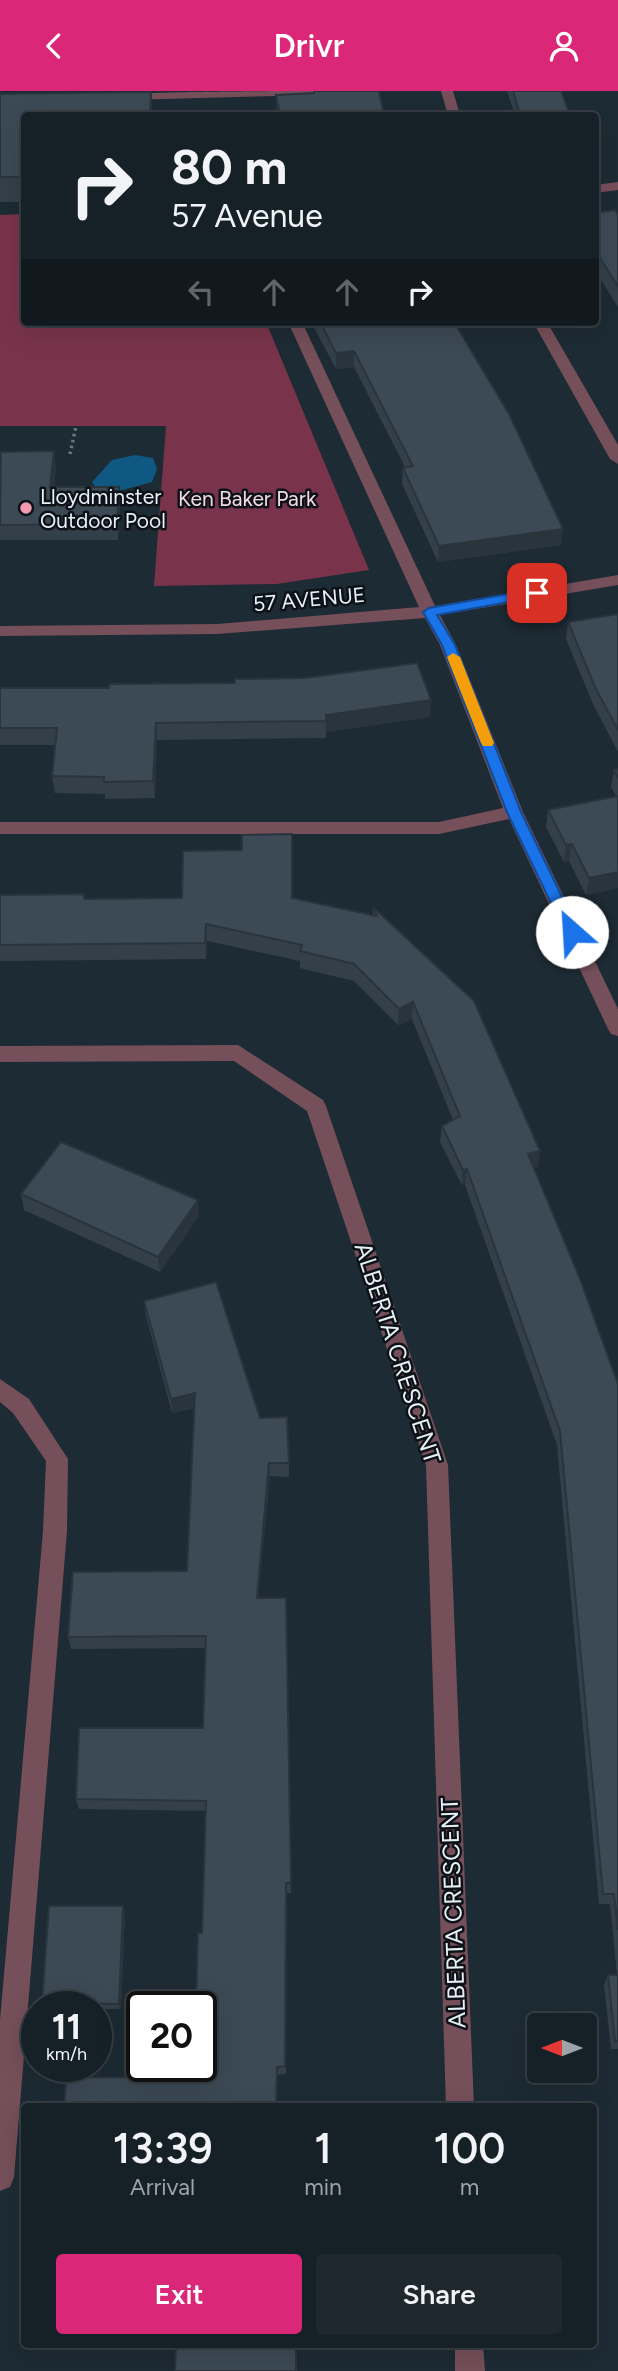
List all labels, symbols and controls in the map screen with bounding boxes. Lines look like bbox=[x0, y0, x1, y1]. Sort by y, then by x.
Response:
icon: back bbox=[35, 27, 73, 65]
text: Drivr bbox=[274, 27, 344, 65]
icon: person bbox=[545, 27, 583, 65]
text: 80 m bbox=[171, 137, 287, 196]
icon: right bbox=[56, 140, 147, 231]
text: 57 Avenue bbox=[171, 197, 323, 235]
icon: left bbox=[182, 273, 220, 311]
icon: ahead bbox=[255, 273, 293, 311]
icon: ahead bbox=[328, 273, 366, 311]
icon: right bbox=[401, 273, 439, 311]
place label: Lloydminster Outdoor Pool bbox=[40, 484, 166, 533]
park label: Ken Baker Park bbox=[178, 486, 317, 511]
marker: Lloydminster Outdoor Pool bbox=[18, 500, 34, 516]
pin bbox=[507, 563, 567, 623]
icon: arrive bbox=[518, 574, 556, 612]
street label: 57 AVENUE bbox=[252, 582, 366, 616]
position arrow bbox=[535, 895, 609, 969]
street label: ALBERTA CRESCENT bbox=[349, 1239, 447, 1467]
street label: ALBERTA CRESCENT bbox=[434, 1797, 472, 2029]
speed limit sign: 20 bbox=[126, 1991, 217, 2082]
text: 11 bbox=[52, 2006, 81, 2048]
north arrow bbox=[527, 2013, 597, 2083]
map controls bbox=[527, 2013, 597, 2083]
text: km/h bbox=[46, 2043, 87, 2065]
text: 13:39 bbox=[113, 2123, 213, 2174]
text: 1 bbox=[314, 2123, 332, 2174]
text: 100 bbox=[434, 2123, 505, 2174]
text: Arrival bbox=[130, 2173, 195, 2201]
text: min bbox=[304, 2173, 342, 2201]
text: m bbox=[460, 2173, 479, 2201]
button: Exit bbox=[56, 2254, 302, 2334]
button: Share bbox=[316, 2254, 562, 2334]

